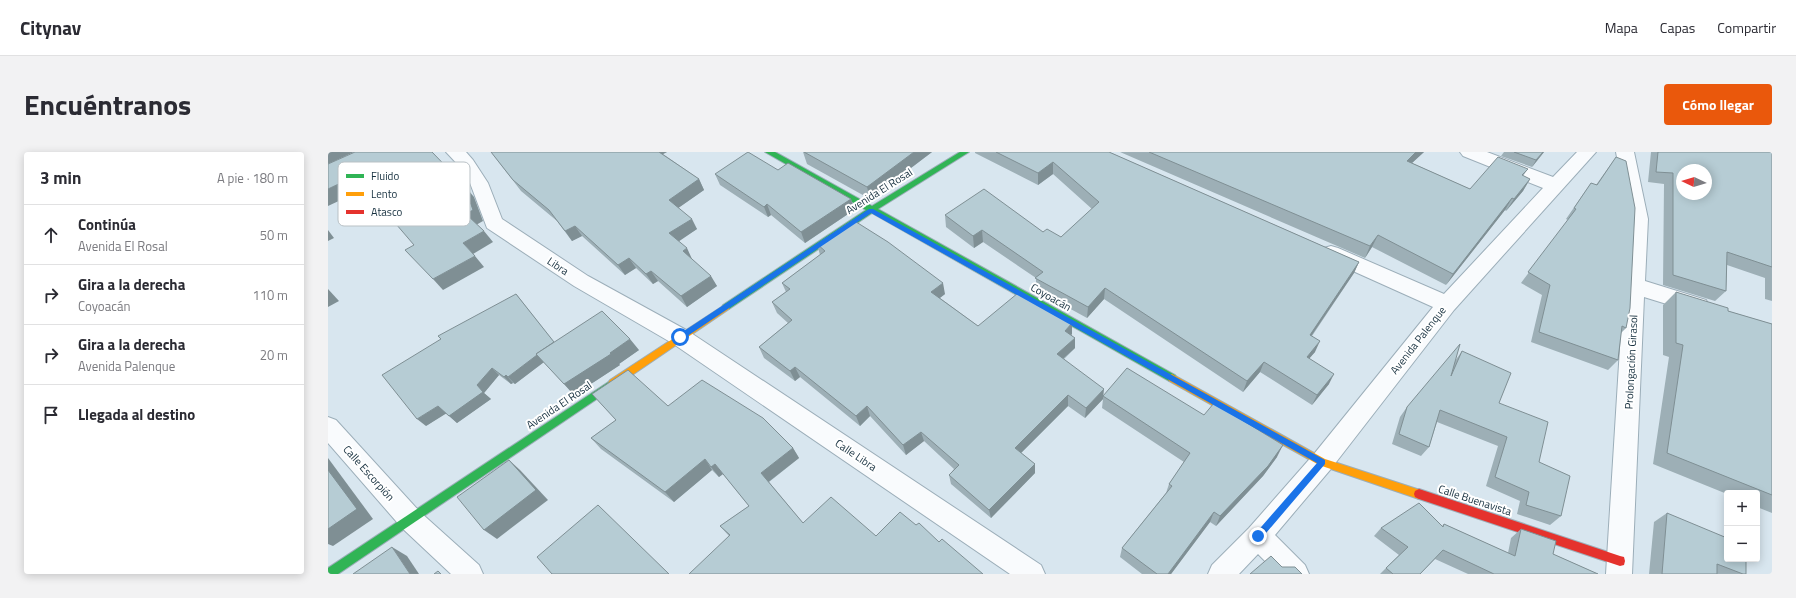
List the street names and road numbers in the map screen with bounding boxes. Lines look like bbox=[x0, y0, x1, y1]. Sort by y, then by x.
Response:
street label: Avenida El Rosal bbox=[843, 164, 915, 218]
street label: Libra bbox=[544, 253, 572, 279]
street label: Coyoacán bbox=[1028, 279, 1074, 315]
street label: Avenida Palenque bbox=[1386, 302, 1450, 377]
street label: Prolongación Girasol bbox=[1621, 314, 1641, 410]
street label: Avenida El Rosal bbox=[523, 377, 595, 433]
street label: Calle Libra bbox=[832, 435, 880, 475]
street label: Calle Escorpión bbox=[340, 442, 398, 504]
street label: Calle Buenavista bbox=[1436, 481, 1514, 520]

